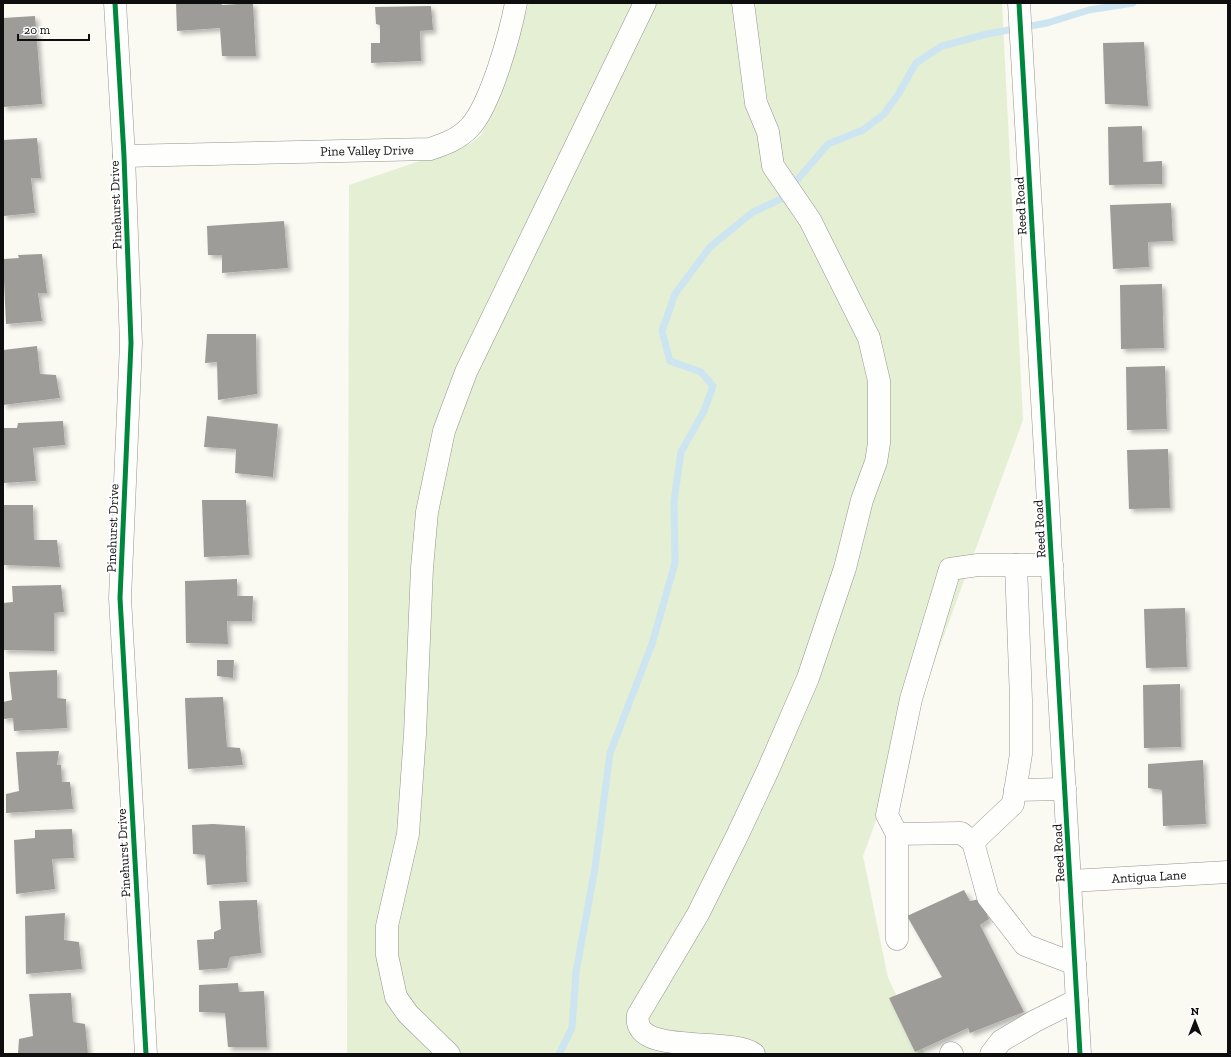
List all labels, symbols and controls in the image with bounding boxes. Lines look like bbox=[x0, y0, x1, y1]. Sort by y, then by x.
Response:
scale bar bbox=[18, 16, 89, 42]
text: 20 m bbox=[24, 23, 51, 37]
street label: Pine Valley Drive bbox=[320, 142, 414, 159]
street label: Pinehurst Drive bbox=[106, 160, 125, 250]
street label: Reed Road bbox=[1011, 177, 1030, 235]
street label: Pinehurst Drive bbox=[103, 483, 122, 573]
street label: Reed Road bbox=[1030, 500, 1049, 558]
street label: Pinehurst Drive bbox=[114, 808, 133, 898]
street label: Reed Road bbox=[1049, 824, 1068, 882]
street label: Antigua Lane bbox=[1111, 867, 1187, 886]
north arrow bbox=[1175, 1001, 1215, 1041]
text: N bbox=[1191, 1005, 1200, 1018]

